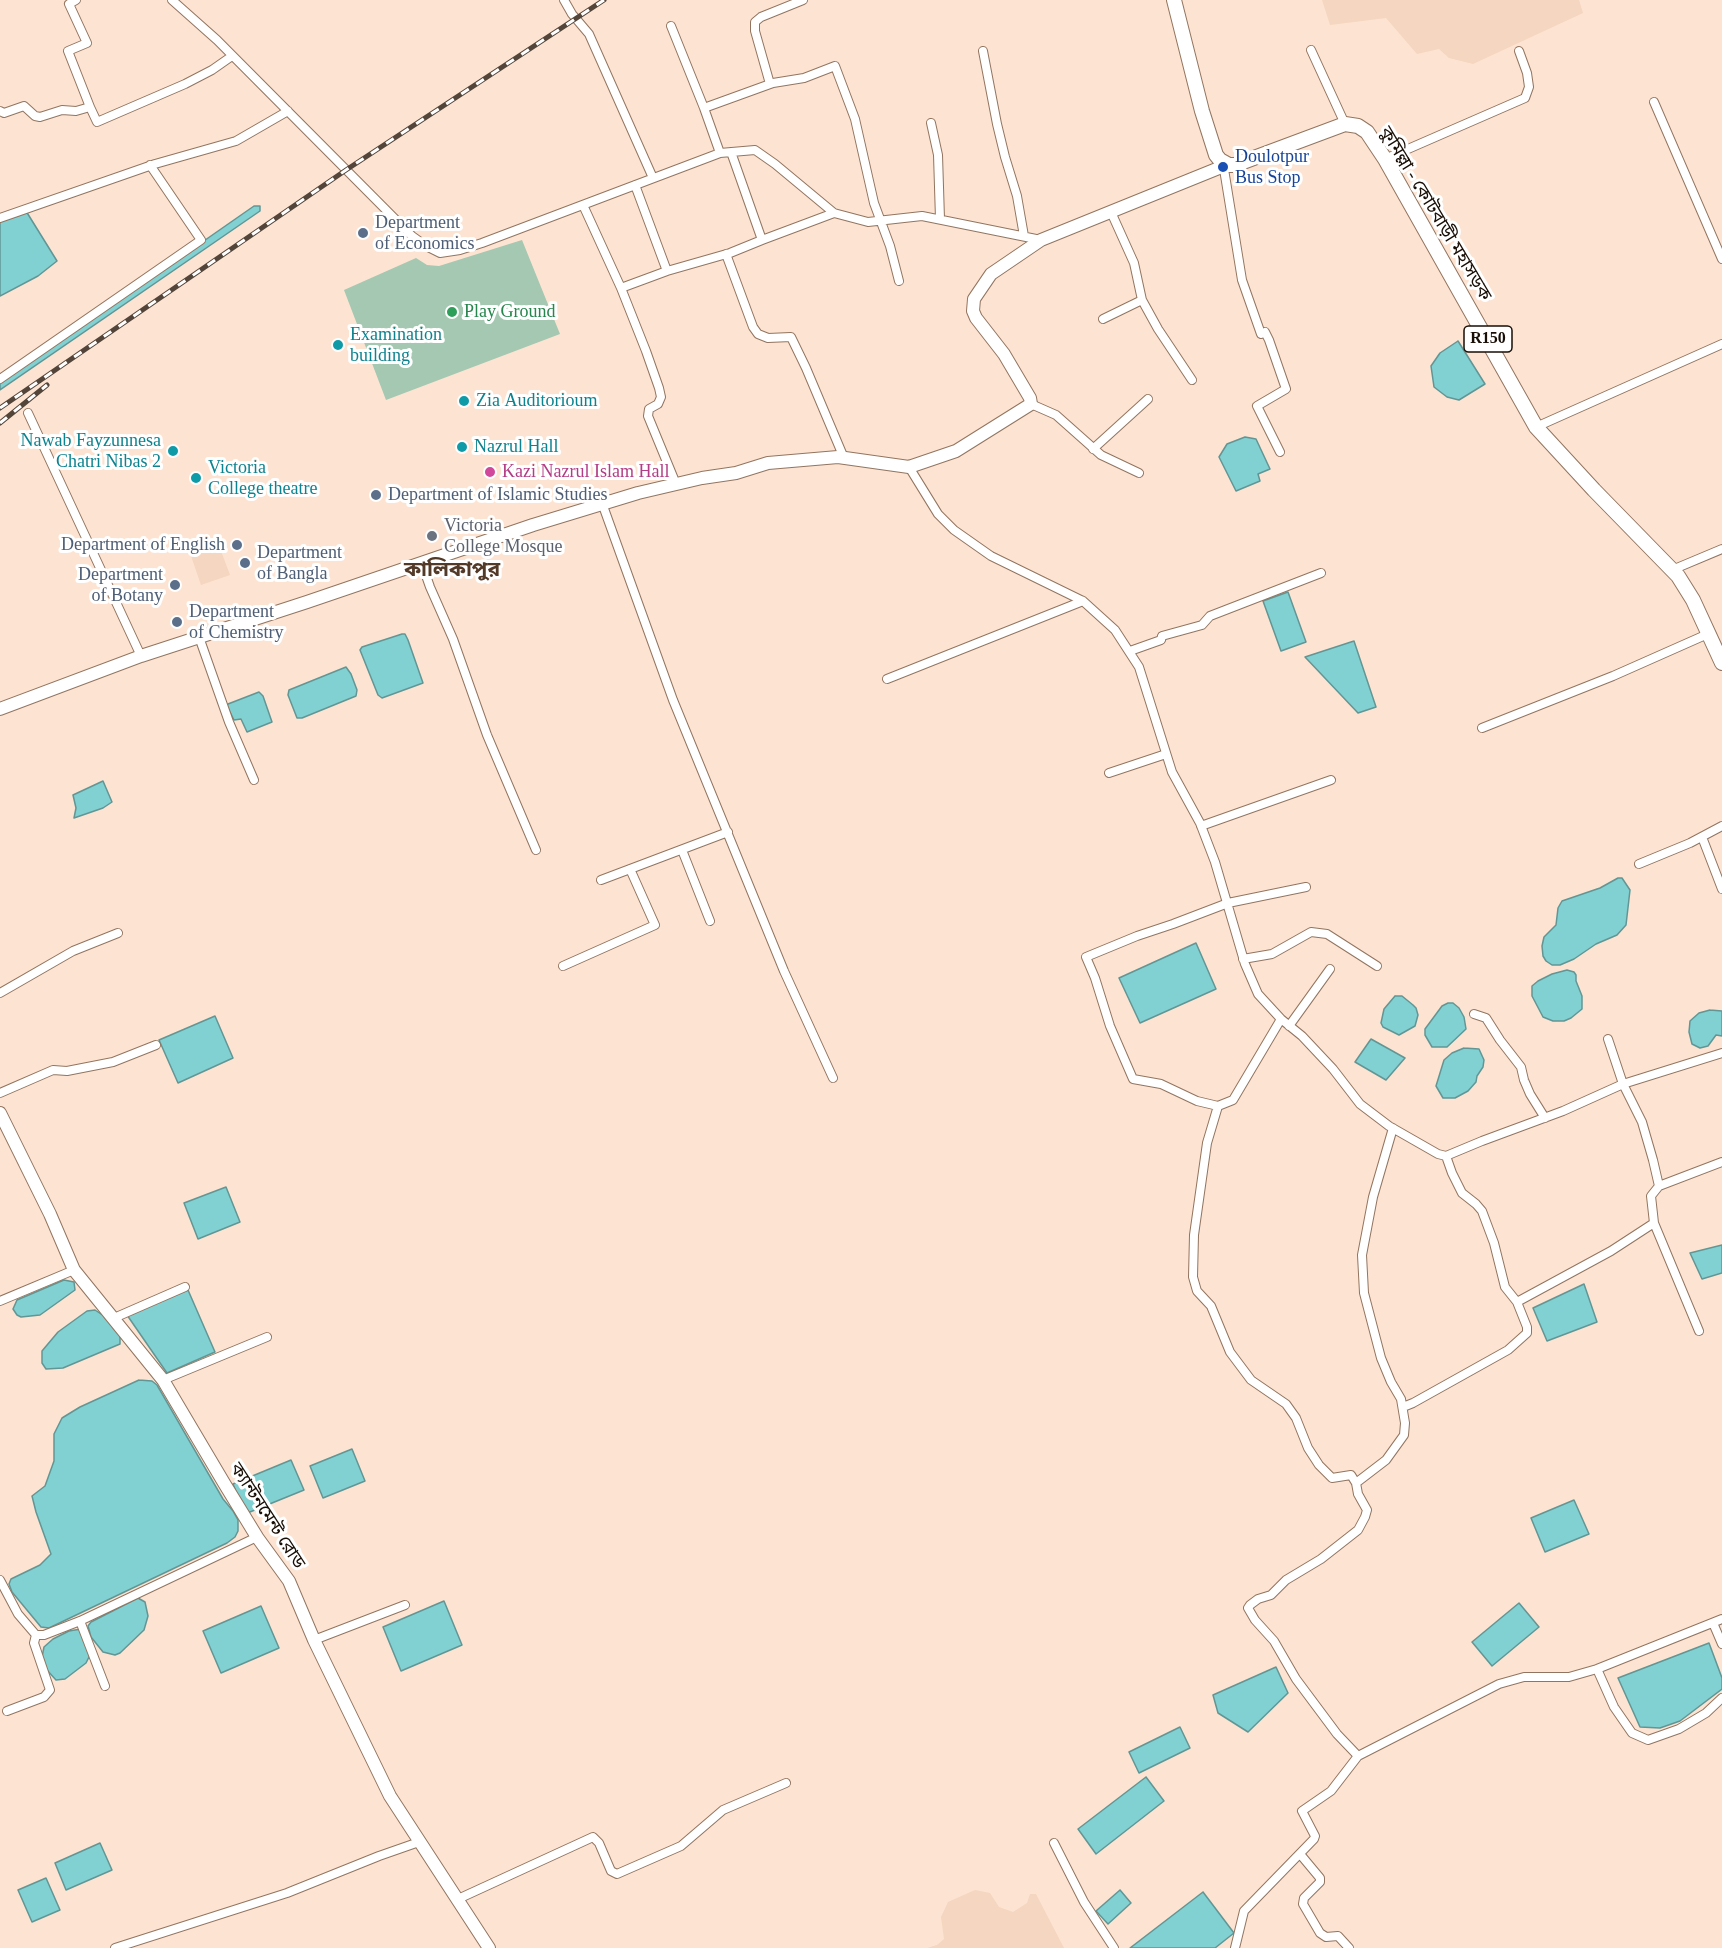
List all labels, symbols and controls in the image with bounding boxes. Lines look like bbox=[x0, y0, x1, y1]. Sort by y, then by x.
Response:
street label: কুমিল্লা - কোটবাড়ী মহাসড়ক bbox=[1374, 123, 1496, 305]
place label: Doulotpur Bus Stop bbox=[1235, 146, 1309, 188]
marker: Doulotpur Bus Stop bbox=[1216, 160, 1230, 174]
place label: Department of Economics bbox=[375, 212, 474, 254]
marker: Department of Economics bbox=[356, 226, 370, 240]
place label: Play Ground bbox=[464, 301, 555, 323]
marker: Play Ground bbox=[445, 305, 459, 319]
place label: Examination building bbox=[350, 324, 442, 366]
road number: R150 bbox=[1464, 326, 1512, 352]
marker: Examination building bbox=[331, 338, 345, 352]
place label: Zia Auditorioum bbox=[476, 390, 597, 412]
marker: Zia Auditorioum bbox=[457, 394, 471, 408]
place label: Nawab Fayzunnesa Chatri Nibas 2 bbox=[21, 430, 161, 472]
place label: Nazrul Hall bbox=[474, 436, 558, 458]
marker: Nazrul Hall bbox=[455, 440, 469, 454]
marker: Nawab Fayzunnesa Chatri Nibas 2 bbox=[166, 444, 180, 458]
place label: Victoria College theatre bbox=[208, 457, 317, 500]
place label: Kazi Nazrul Islam Hall bbox=[502, 461, 669, 483]
marker: Kazi Nazrul Islam Hall bbox=[483, 465, 497, 479]
marker: Victoria College theatre bbox=[189, 471, 203, 485]
place label: Department of Islamic Studies bbox=[388, 484, 607, 506]
marker: Department of Islamic Studies bbox=[369, 488, 383, 502]
place label: Victoria College Mosque bbox=[444, 515, 562, 558]
marker: Victoria College Mosque bbox=[425, 529, 439, 543]
place label: Department of English bbox=[61, 534, 225, 556]
marker: Department of English bbox=[230, 538, 244, 552]
place label: Department of Bangla bbox=[257, 542, 342, 584]
marker: Department of Bangla bbox=[238, 556, 252, 570]
district label: কালিকাপুর bbox=[404, 558, 500, 584]
place label: Department of Botany bbox=[78, 564, 163, 606]
marker: Department of Botany bbox=[168, 578, 182, 592]
place label: Department of Chemistry bbox=[189, 601, 283, 644]
marker: Department of Chemistry bbox=[170, 615, 184, 629]
street label: ক্যান্টনমেন্ট রোড bbox=[225, 1459, 309, 1573]

